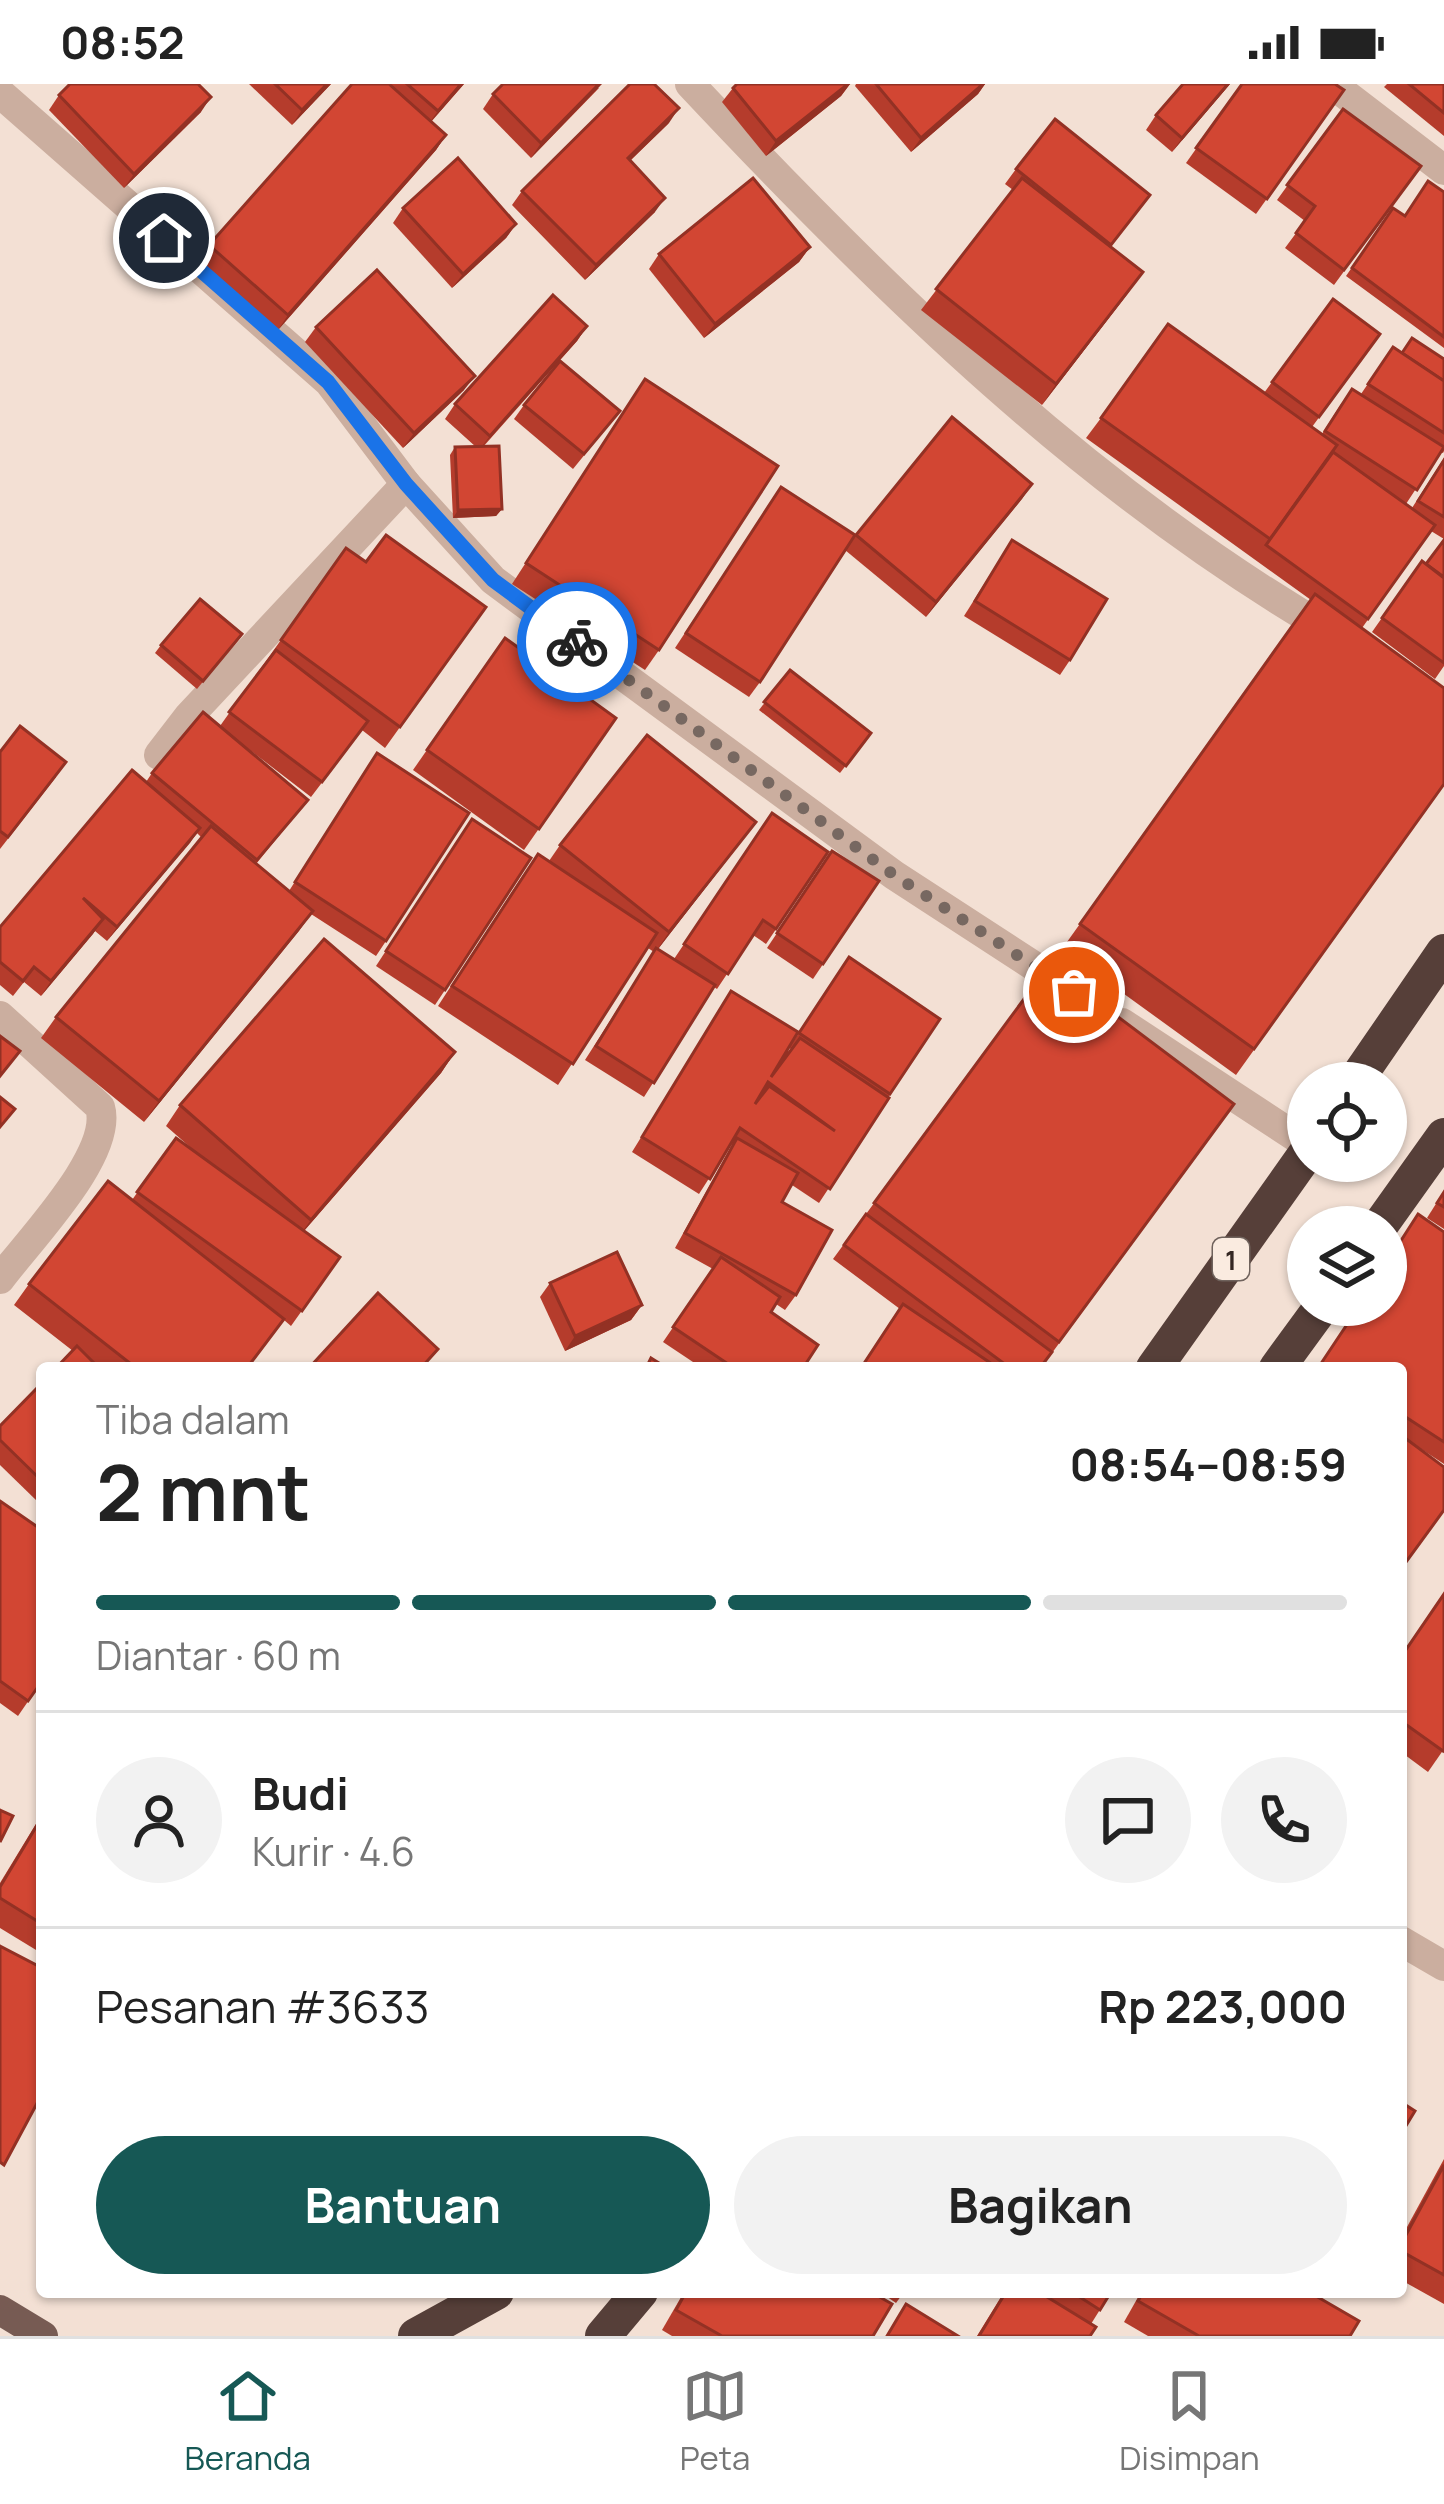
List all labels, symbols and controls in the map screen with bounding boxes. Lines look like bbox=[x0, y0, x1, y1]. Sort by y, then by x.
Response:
text: 08:52 bbox=[60, 11, 185, 73]
pin bbox=[113, 187, 215, 289]
icon: home bbox=[131, 205, 197, 271]
courier bbox=[517, 582, 637, 702]
icon: bike bbox=[544, 609, 610, 675]
pin bbox=[1023, 941, 1125, 1043]
icon: bag bbox=[1041, 959, 1107, 1025]
map controls bbox=[1287, 1062, 1407, 1326]
button: locate bbox=[1287, 1062, 1407, 1182]
button: layers bbox=[1287, 1206, 1407, 1326]
road number: 1 bbox=[1213, 1238, 1249, 1280]
text: Tiba dalam bbox=[96, 1392, 290, 1446]
text: 08:54–08:59 bbox=[1069, 1433, 1347, 1495]
text: 2 mnt bbox=[96, 1438, 311, 1544]
text: Diantar · 60 m bbox=[96, 1628, 341, 1682]
button: person bbox=[96, 1757, 222, 1883]
button: chat bbox=[1065, 1757, 1191, 1883]
button: phone bbox=[1221, 1757, 1347, 1883]
text: Budi bbox=[252, 1762, 349, 1824]
text: Kurir · 4.6 bbox=[252, 1824, 415, 1878]
text: Pesanan #3633 bbox=[96, 1975, 429, 2037]
text: Rp 223,000 bbox=[1098, 1975, 1347, 2037]
button: Bantuan bbox=[96, 2136, 710, 2274]
button: Bagikan bbox=[734, 2136, 1347, 2274]
tab: Beranda bbox=[184, 2363, 311, 2480]
tab: Peta bbox=[680, 2363, 750, 2480]
tab: Disimpan bbox=[1119, 2363, 1260, 2480]

